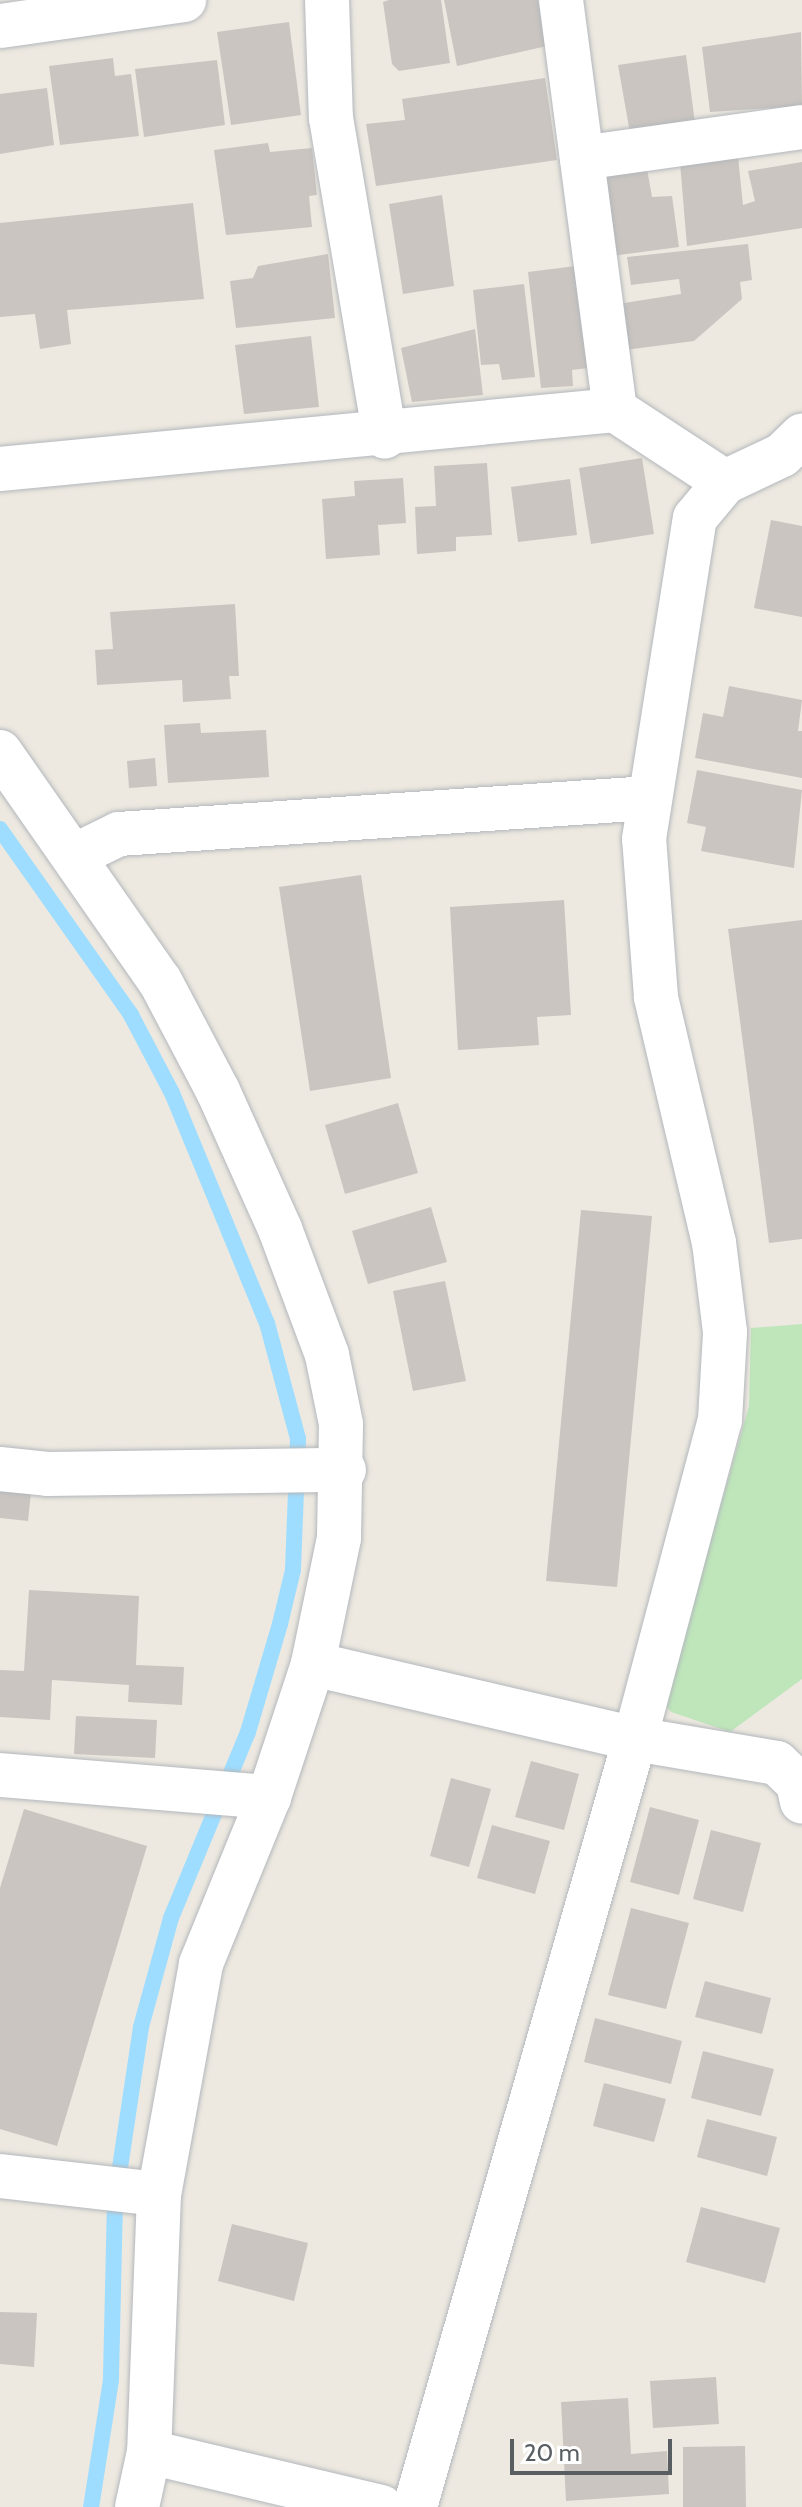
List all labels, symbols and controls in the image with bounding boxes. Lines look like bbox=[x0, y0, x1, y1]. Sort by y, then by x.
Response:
scale bar bbox=[514, 2423, 676, 2473]
text: 20 m bbox=[524, 2438, 580, 2467]

